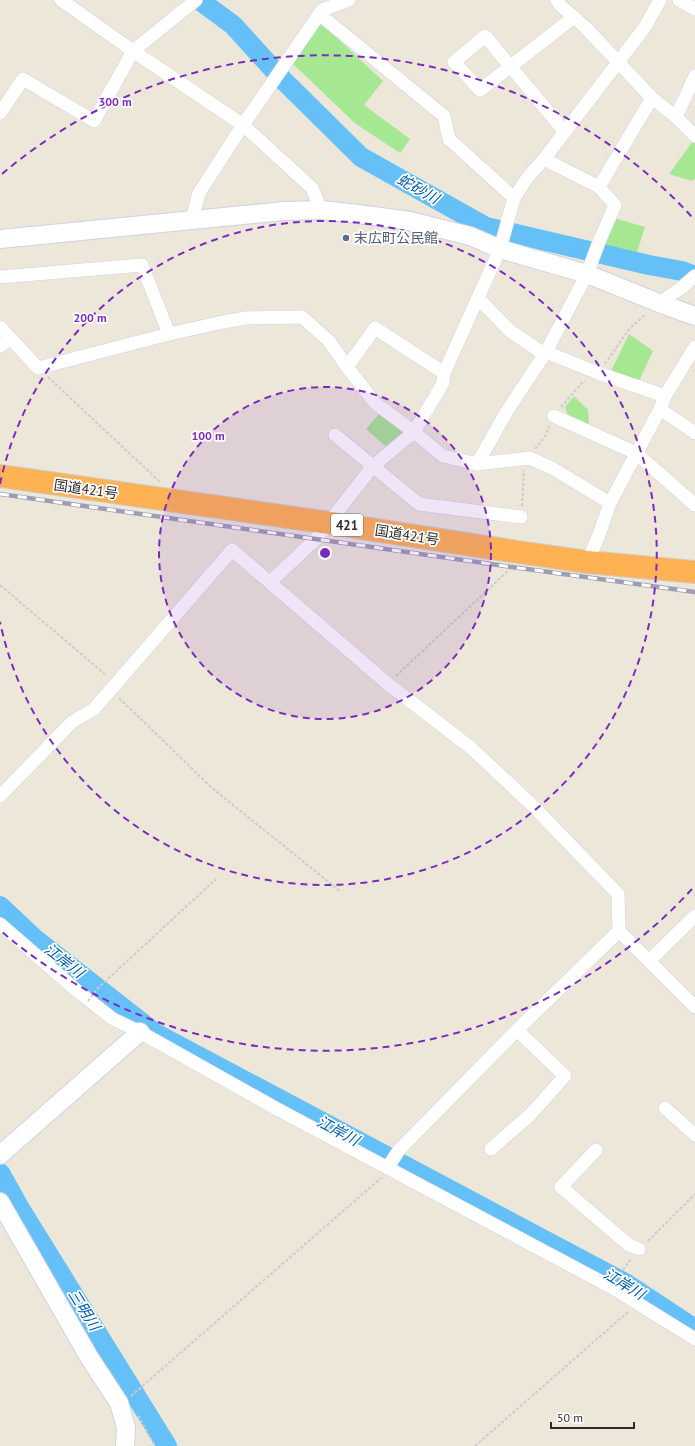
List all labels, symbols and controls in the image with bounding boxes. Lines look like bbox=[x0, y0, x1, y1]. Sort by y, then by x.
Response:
text: 300 m bbox=[98, 94, 132, 109]
water label: 蛇砂川 bbox=[394, 169, 444, 209]
place label: 末広町公民館 bbox=[354, 229, 438, 247]
marker: 末広町公民館 bbox=[341, 233, 351, 243]
text: 200 m bbox=[73, 310, 107, 325]
text: 100 m bbox=[191, 428, 225, 443]
street label: 国道421号 bbox=[53, 476, 119, 502]
road number: 421 bbox=[331, 514, 363, 536]
street label: 国道421号 bbox=[374, 521, 440, 549]
centre of rings bbox=[318, 546, 332, 560]
water label: 江岸川 bbox=[41, 939, 89, 983]
water label: 江岸川 bbox=[314, 1112, 364, 1150]
water label: 江岸川 bbox=[600, 1264, 650, 1304]
water label: 三明川 bbox=[64, 1286, 105, 1336]
scale bar bbox=[551, 1404, 634, 1430]
text: 50 m bbox=[557, 1410, 583, 1425]

